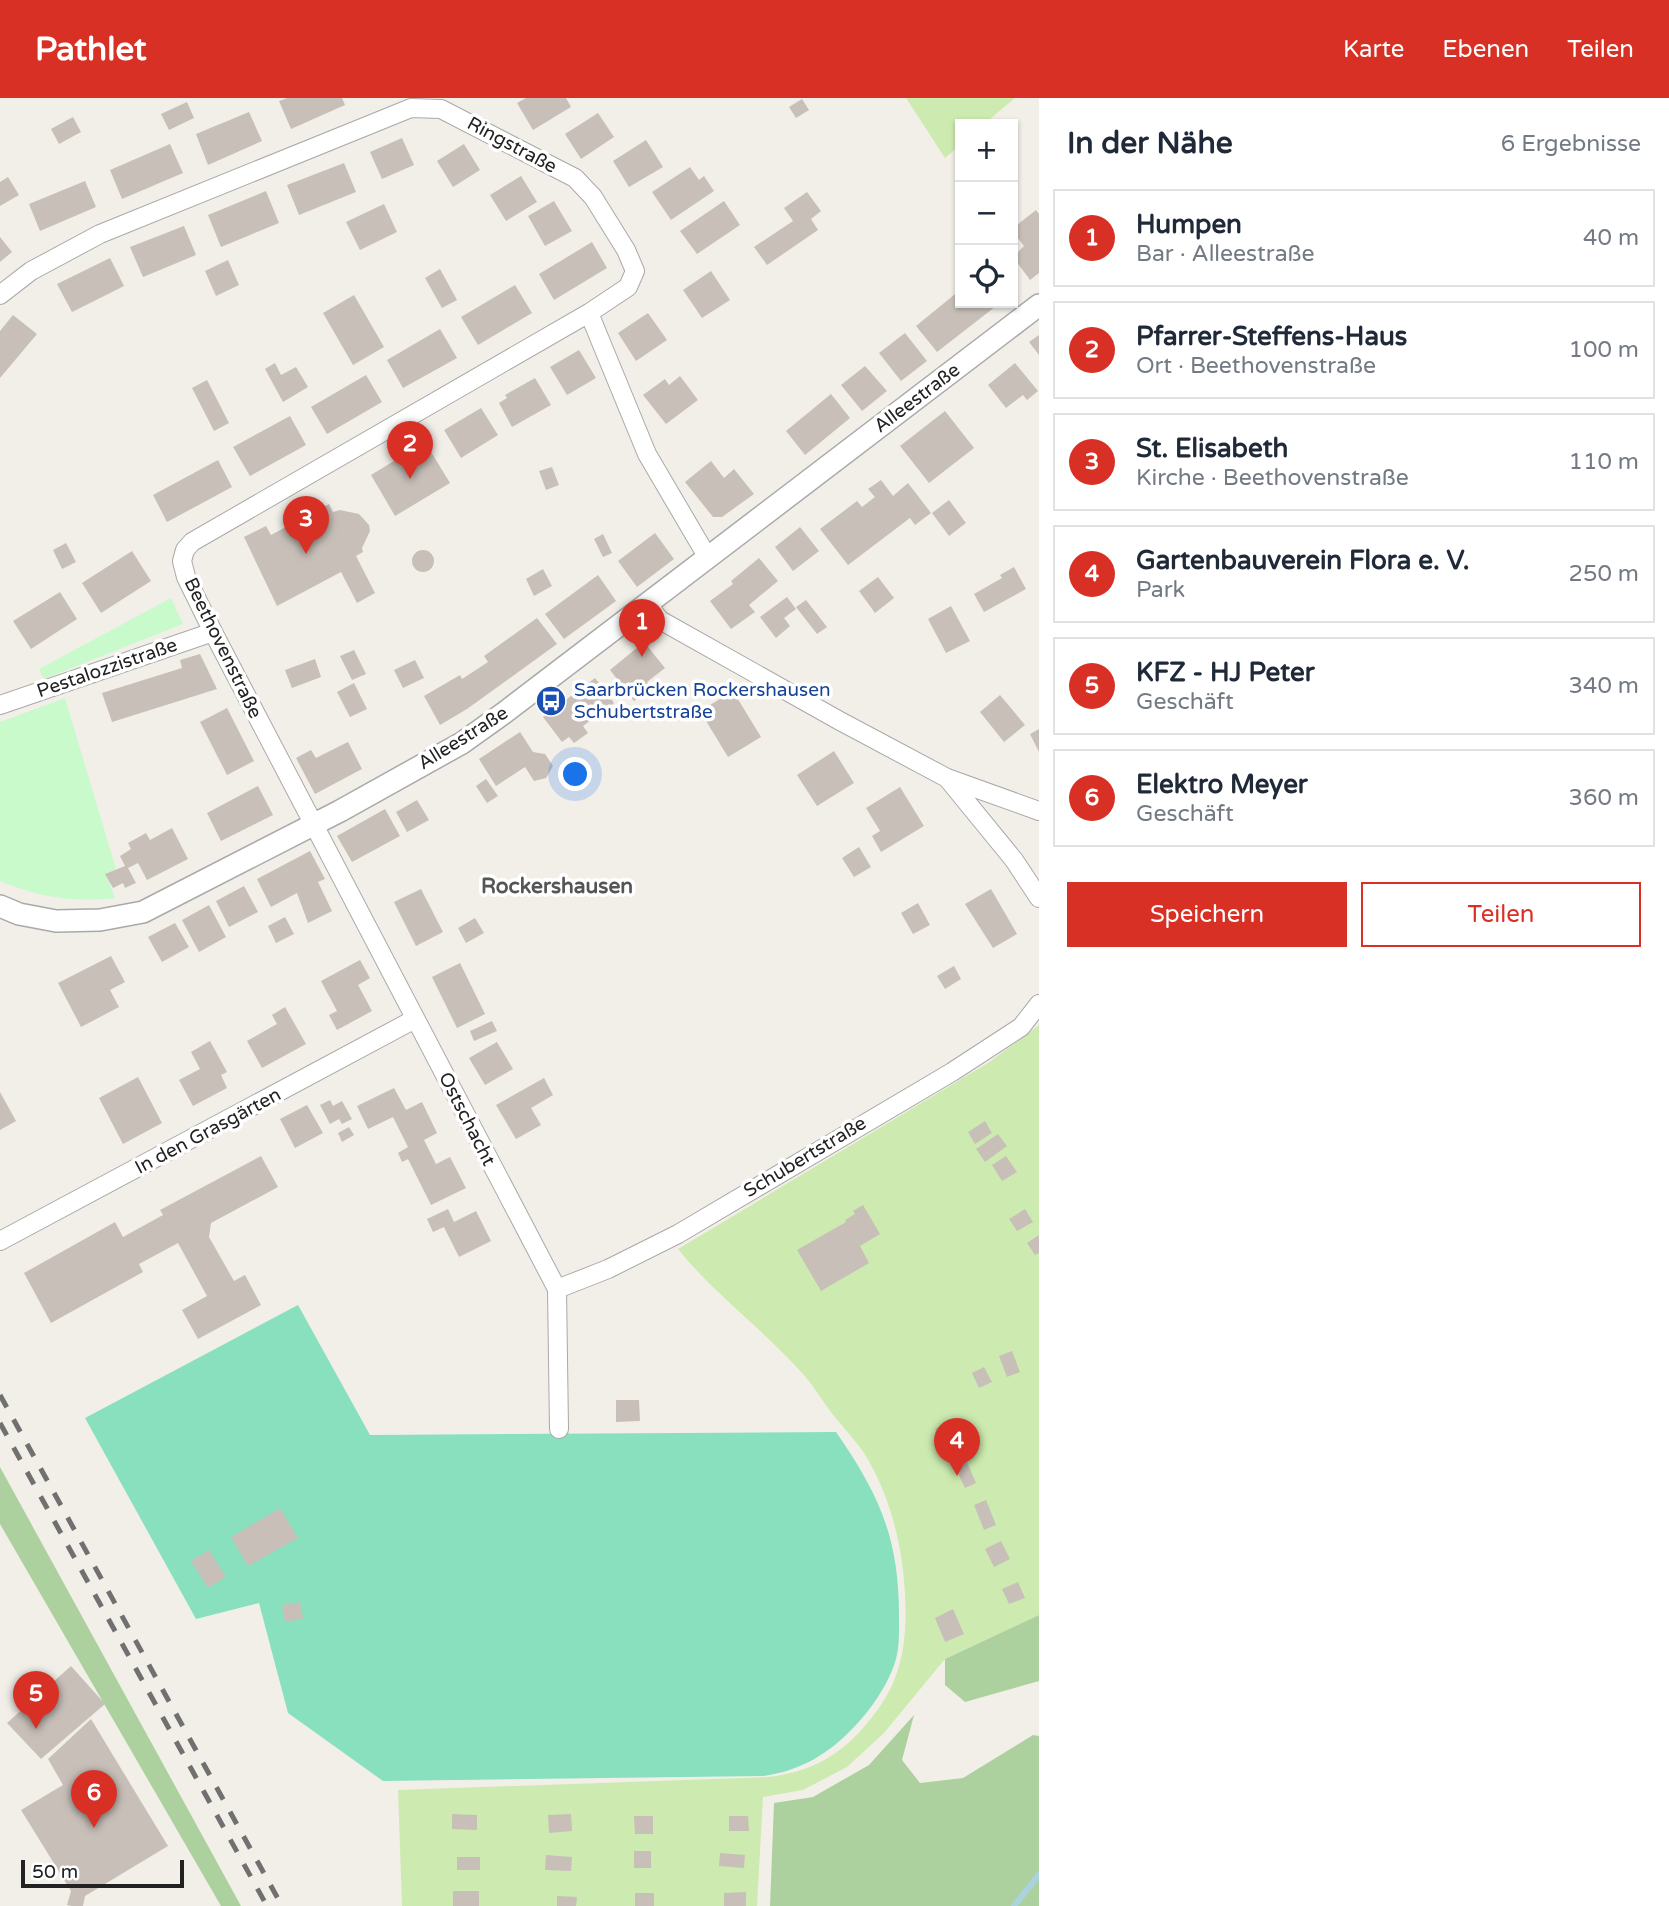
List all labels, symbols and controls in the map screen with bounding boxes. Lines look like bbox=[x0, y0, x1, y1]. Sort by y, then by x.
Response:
text: Pathlet bbox=[35, 30, 147, 69]
text: Karte bbox=[1343, 35, 1404, 64]
text: Ebenen bbox=[1442, 35, 1529, 64]
text: Teilen bbox=[1567, 35, 1634, 64]
street label: Ringstraße bbox=[463, 112, 561, 178]
map controls bbox=[955, 119, 1018, 308]
button: + bbox=[955, 119, 1018, 182]
text: In der Nähe bbox=[1067, 125, 1233, 162]
text: 6 Ergebnisse bbox=[1501, 130, 1641, 158]
button: − bbox=[955, 182, 1018, 245]
text: Humpen bbox=[1136, 209, 1242, 240]
text: 1 bbox=[1085, 224, 1099, 252]
text: 40 m bbox=[1583, 224, 1639, 252]
text: Bar · Alleestraße bbox=[1136, 240, 1315, 268]
button: locate bbox=[955, 245, 1018, 308]
text: Pfarrer-Steffens-Haus bbox=[1136, 321, 1407, 352]
text: 2 bbox=[1085, 336, 1099, 364]
text: 100 m bbox=[1569, 336, 1639, 364]
text: Ort · Beethovenstraße bbox=[1136, 352, 1376, 380]
street label: Alleestraße bbox=[870, 359, 964, 437]
pin: 2 bbox=[387, 421, 433, 479]
text: St. Elisabeth bbox=[1136, 433, 1288, 464]
text: 3 bbox=[1085, 448, 1099, 476]
text: 110 m bbox=[1569, 448, 1639, 476]
text: Kirche · Beethovenstraße bbox=[1136, 464, 1409, 492]
pin: 3 bbox=[283, 496, 329, 554]
text: Gartenbauverein Flora e. V. bbox=[1136, 545, 1470, 576]
text: 4 bbox=[1085, 560, 1099, 588]
text: 250 m bbox=[1569, 560, 1639, 588]
street label: Beethovenstraße bbox=[179, 574, 267, 722]
text: Park bbox=[1136, 576, 1185, 604]
pin: 1 bbox=[619, 599, 665, 657]
street label: Pestalozzistraße bbox=[34, 634, 180, 702]
text: KFZ - HJ Peter bbox=[1136, 657, 1315, 688]
text: 5 bbox=[1085, 672, 1099, 700]
text: 340 m bbox=[1569, 672, 1639, 700]
place label: Saarbrücken Rockershausen Schubertstraße bbox=[574, 679, 830, 723]
bus stop icon: Saarbrücken Rockershausen Schubertstraße bbox=[534, 684, 568, 718]
text: Geschäft bbox=[1136, 688, 1234, 716]
street label: Alleestraße bbox=[414, 702, 512, 774]
your location bbox=[558, 757, 592, 791]
text: Elektro Meyer bbox=[1136, 769, 1308, 800]
text: 6 bbox=[1085, 784, 1099, 812]
text: 360 m bbox=[1569, 784, 1639, 812]
text: Geschäft bbox=[1136, 800, 1234, 828]
district label: Rockershausen bbox=[481, 874, 633, 899]
button: Speichern bbox=[1067, 882, 1347, 947]
button: Teilen bbox=[1361, 882, 1641, 947]
street label: Ostschacht bbox=[434, 1069, 500, 1169]
street label: In den Grasgärten bbox=[131, 1083, 285, 1179]
street label: Schubertstraße bbox=[740, 1112, 870, 1202]
pin: 4 bbox=[934, 1418, 980, 1476]
pin: 5 bbox=[13, 1671, 59, 1729]
pin: 6 bbox=[71, 1770, 117, 1828]
scale bar bbox=[21, 1857, 184, 1889]
text: 50 m bbox=[32, 1861, 78, 1883]

